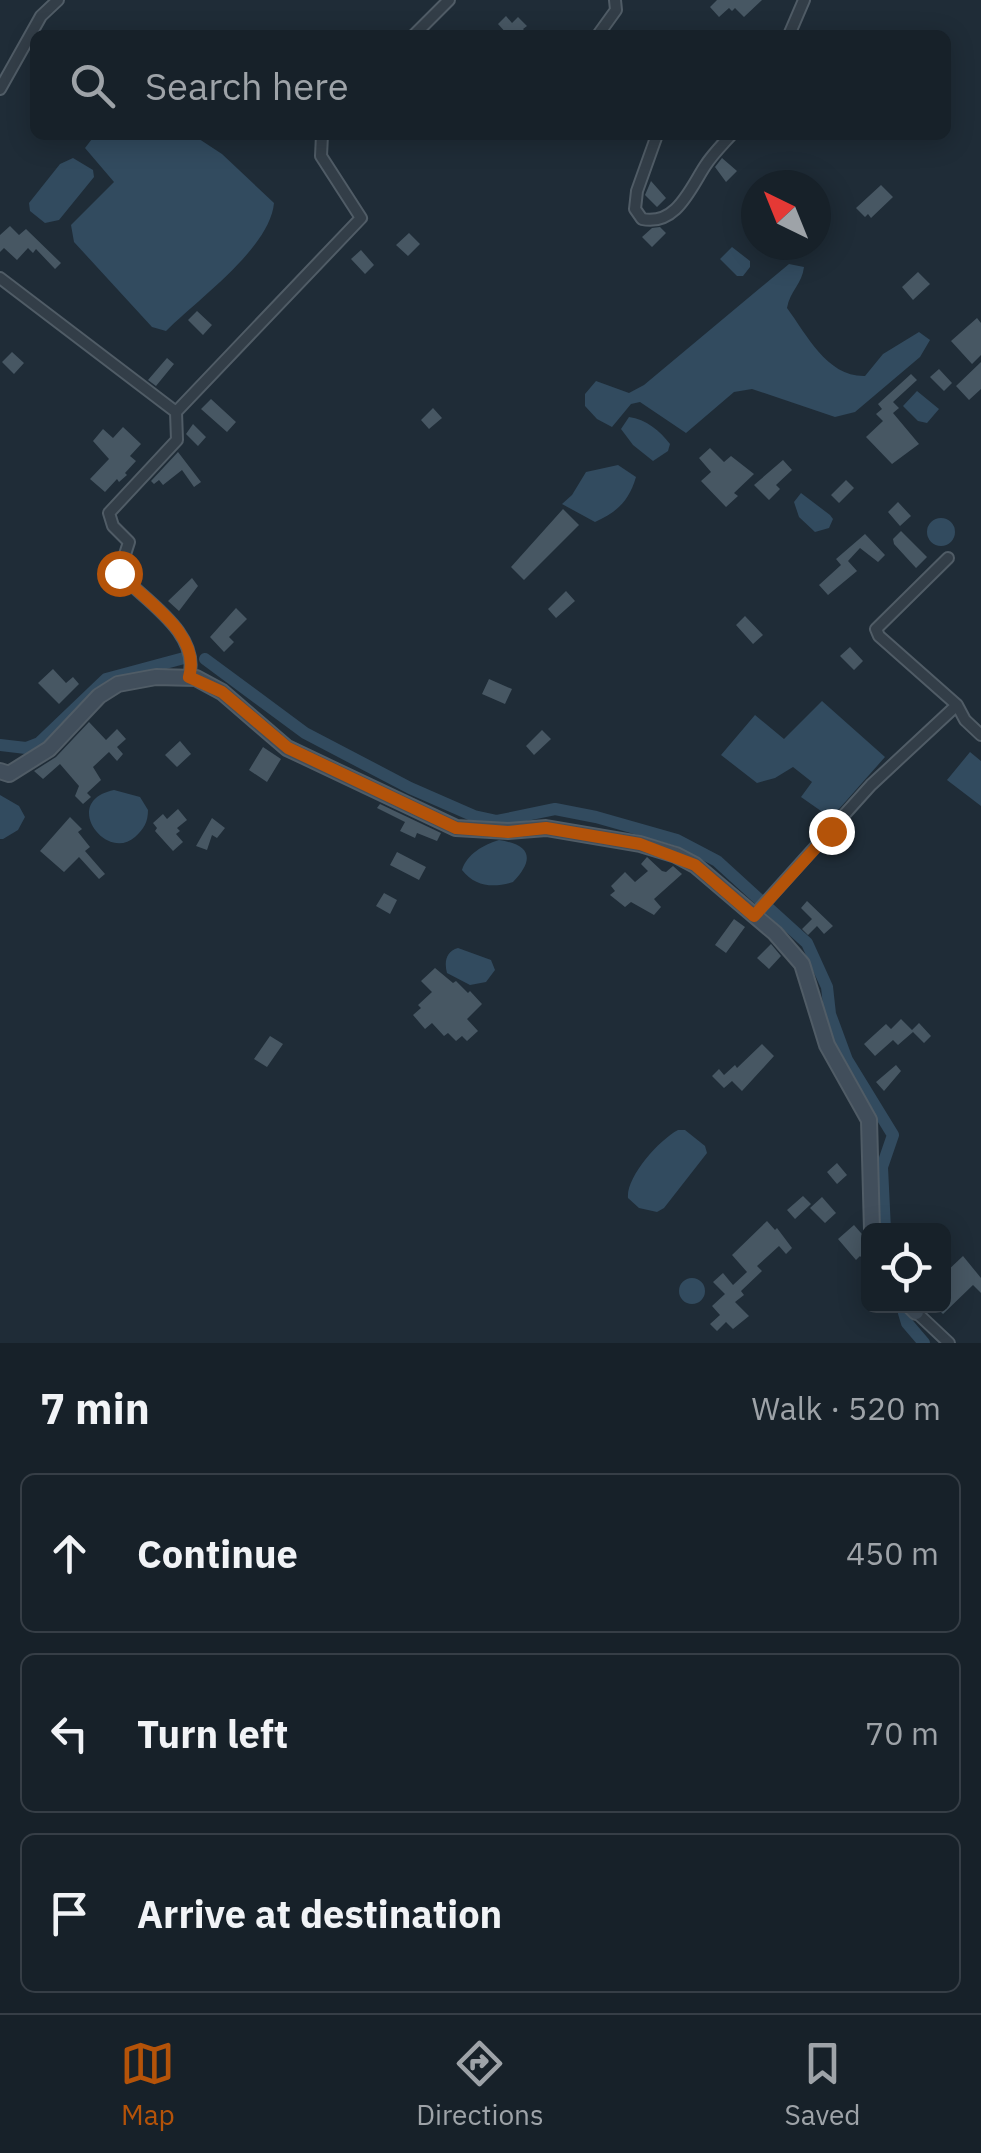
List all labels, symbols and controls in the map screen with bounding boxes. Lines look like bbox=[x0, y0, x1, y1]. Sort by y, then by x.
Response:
search box bbox=[30, 30, 951, 140]
icon: search bbox=[65, 58, 120, 113]
text: Search here bbox=[145, 61, 349, 110]
north arrow bbox=[741, 170, 831, 260]
route start bbox=[97, 551, 143, 597]
route end bbox=[809, 809, 855, 855]
map controls bbox=[861, 1223, 951, 1313]
button: locate bbox=[861, 1223, 951, 1313]
text: 7 min bbox=[40, 1381, 150, 1436]
text: Walk · 520 m bbox=[752, 1387, 941, 1429]
icon: ahead bbox=[42, 1526, 97, 1581]
text: Continue bbox=[137, 1529, 298, 1578]
text: 450 m bbox=[846, 1532, 939, 1574]
icon: left bbox=[42, 1706, 97, 1761]
text: Turn left bbox=[137, 1709, 288, 1758]
text: 70 m bbox=[865, 1712, 939, 1754]
icon: arrive bbox=[42, 1886, 97, 1941]
text: Arrive at destination bbox=[137, 1889, 502, 1938]
tab: Map bbox=[120, 2036, 175, 2133]
tab: Directions bbox=[416, 2036, 544, 2133]
tab: Saved bbox=[784, 2036, 861, 2133]

